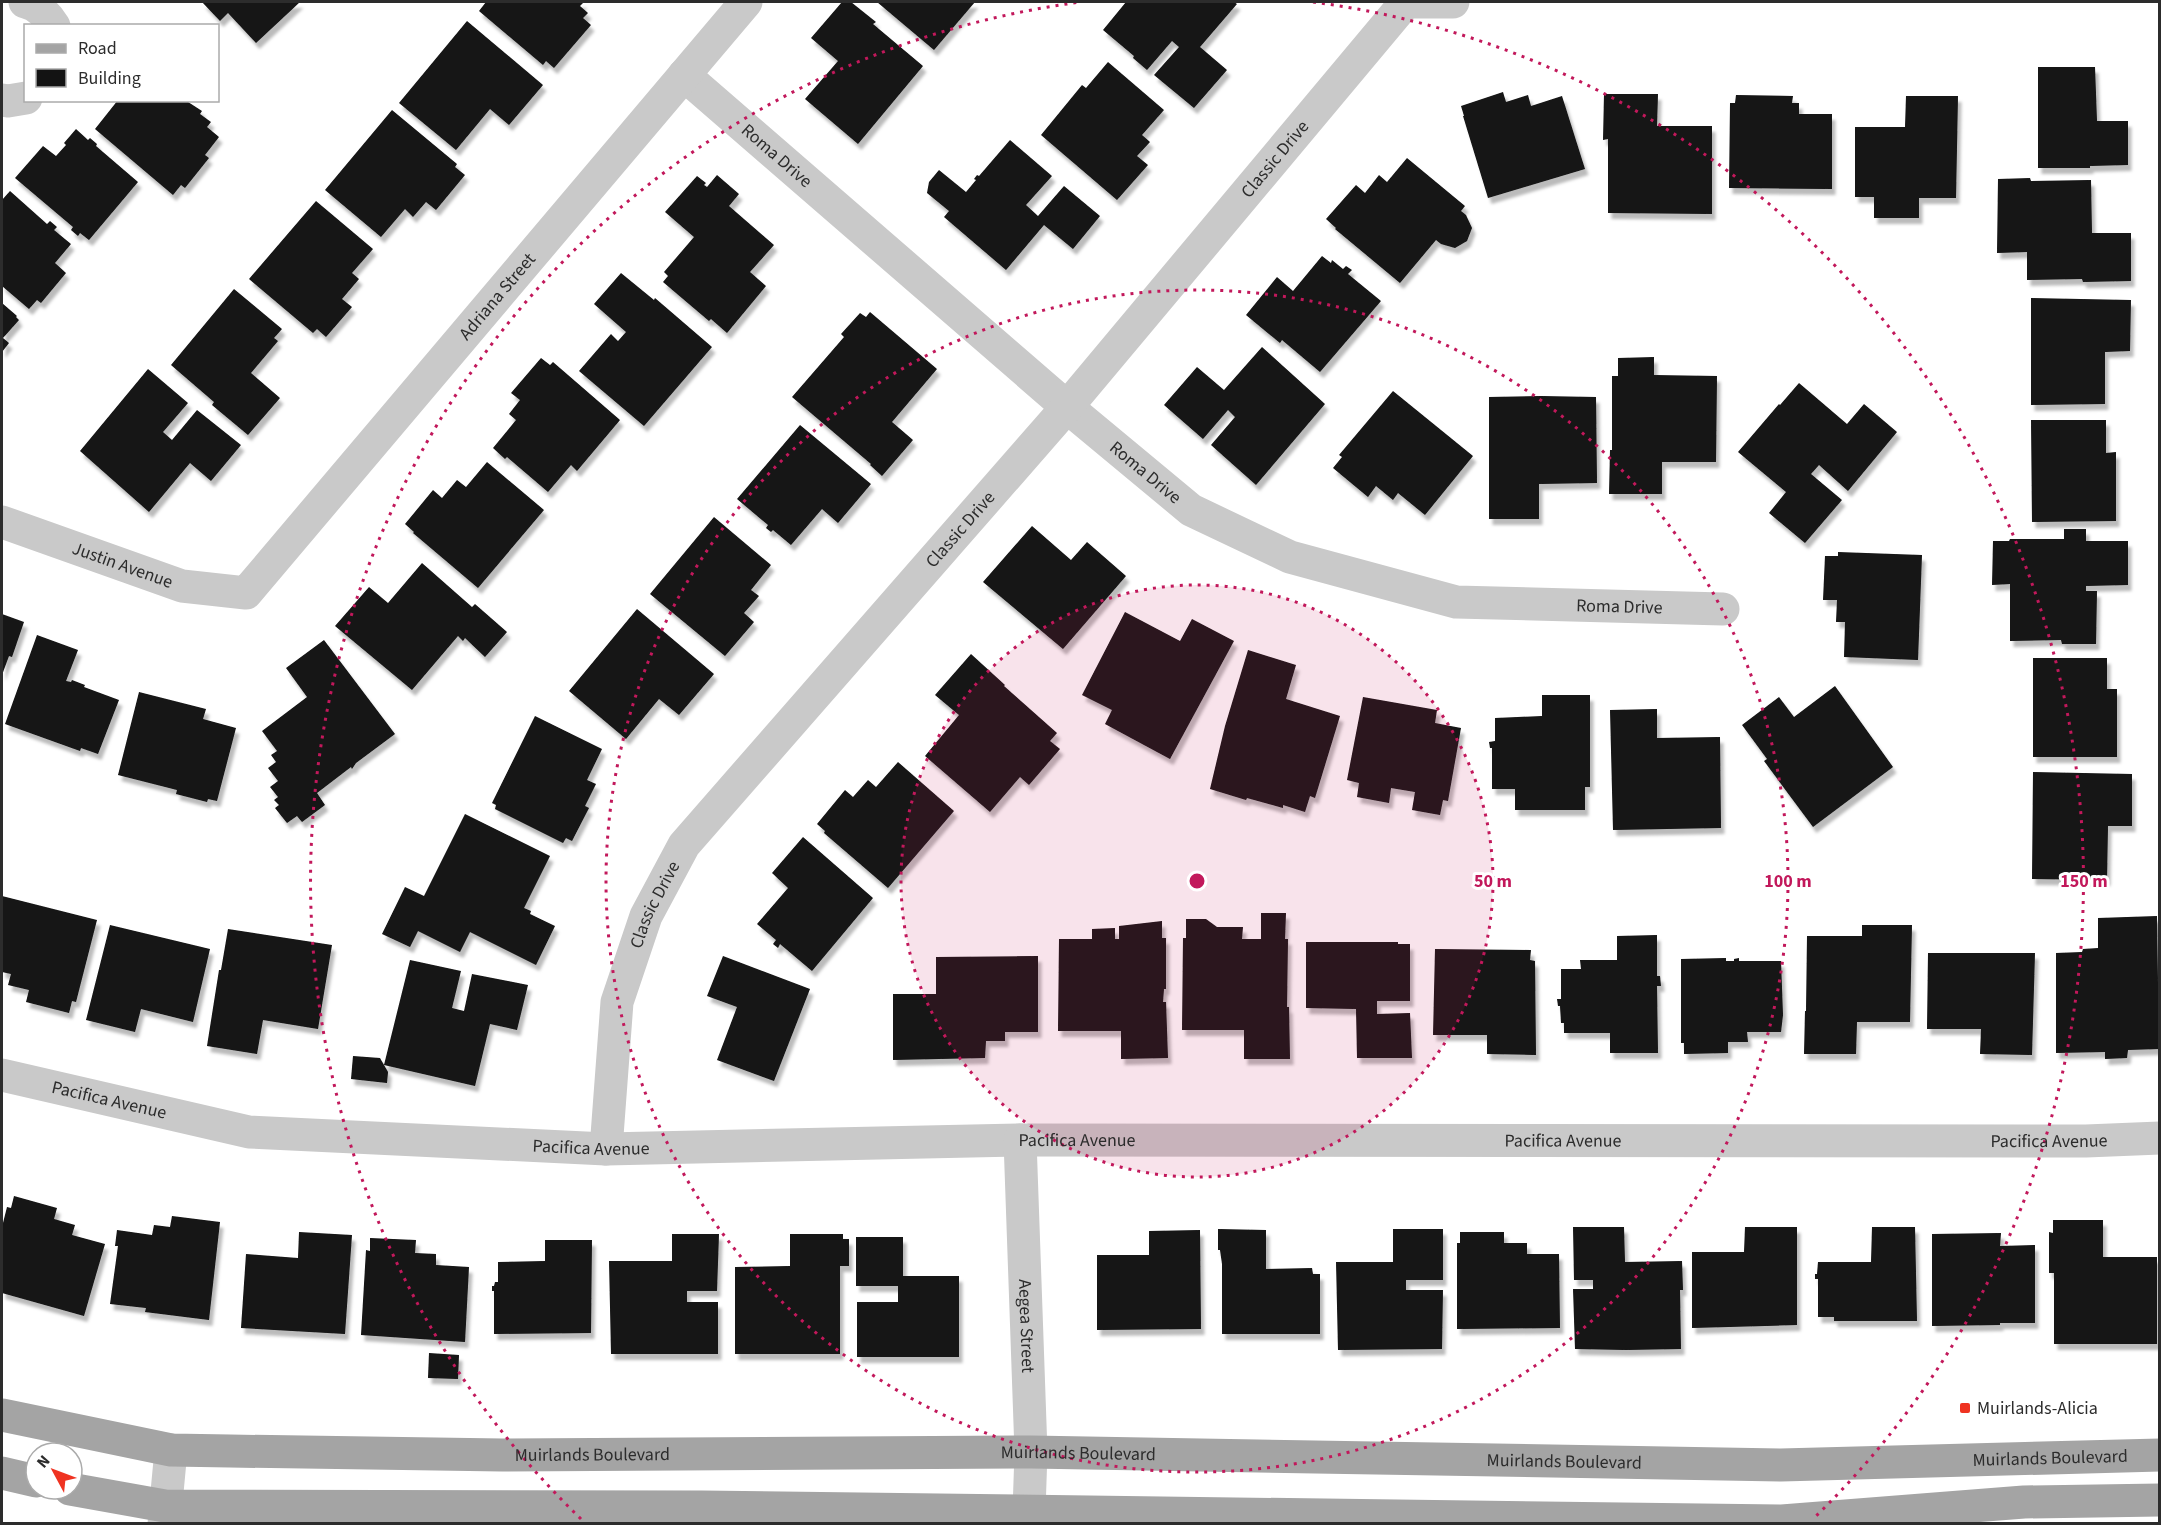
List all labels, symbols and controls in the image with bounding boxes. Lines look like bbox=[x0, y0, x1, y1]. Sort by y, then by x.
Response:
legend bbox=[24, 24, 219, 102]
text: Road bbox=[78, 36, 117, 61]
text: Building bbox=[78, 66, 141, 91]
street label: Classic Drive bbox=[1235, 115, 1315, 203]
street label: Roma Drive bbox=[736, 118, 818, 194]
street label: Adriana Street bbox=[453, 248, 542, 346]
street label: Roma Drive bbox=[1104, 435, 1187, 510]
street label: Classic Drive bbox=[920, 486, 1001, 573]
street label: Justin Avenue bbox=[69, 536, 176, 595]
street label: Roma Drive bbox=[1576, 593, 1663, 620]
street label: Classic Drive bbox=[624, 856, 686, 952]
text: 50 m bbox=[1474, 869, 1512, 894]
text: 100 m bbox=[1764, 869, 1812, 894]
text: 150 m bbox=[2060, 869, 2108, 894]
centre of rings bbox=[1187, 871, 1207, 891]
street label: Pacifica Avenue bbox=[49, 1075, 169, 1126]
street label: Pacifica Avenue bbox=[1018, 1128, 1136, 1153]
street label: Pacifica Avenue bbox=[1504, 1128, 1622, 1154]
street label: Pacifica Avenue bbox=[1990, 1128, 2108, 1154]
street label: Pacifica Avenue bbox=[532, 1134, 650, 1162]
street label: Aegea Street bbox=[1012, 1279, 1040, 1373]
place label: Muirlands-Alicia bbox=[1977, 1396, 2098, 1421]
marker: Muirlands-Alicia bbox=[1958, 1401, 1972, 1415]
street label: Muirlands Boulevard bbox=[1001, 1440, 1156, 1467]
north arrow bbox=[24, 1441, 84, 1501]
street label: Muirlands Boulevard bbox=[515, 1442, 670, 1468]
street label: Muirlands Boulevard bbox=[1972, 1444, 2128, 1473]
street label: Muirlands Boulevard bbox=[1486, 1448, 1642, 1476]
text: N bbox=[32, 1451, 55, 1473]

